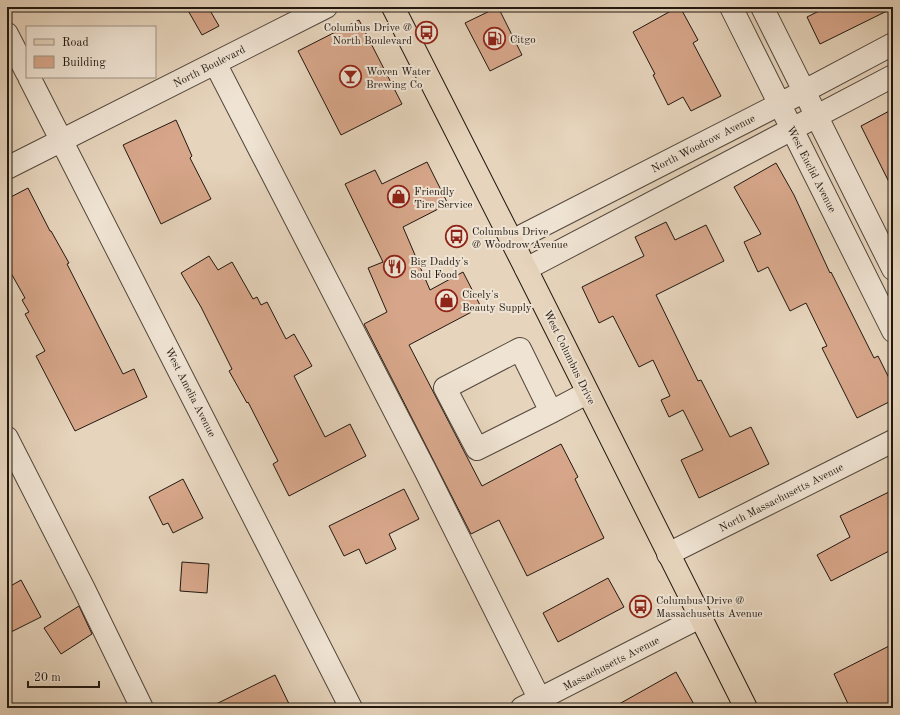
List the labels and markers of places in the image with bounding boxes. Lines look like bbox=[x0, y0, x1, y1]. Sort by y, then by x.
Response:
bus stop icon: Columbus Drive @ North Boulevard bbox=[414, 20, 440, 46]
place label: Columbus Drive @ North Boulevard bbox=[324, 23, 412, 47]
fuel station icon: Citgo bbox=[481, 26, 507, 52]
place label: Citgo bbox=[510, 35, 536, 46]
bar icon: Woven Water Brewing Co bbox=[337, 64, 363, 90]
place label: Woven Water Brewing Co bbox=[366, 67, 431, 91]
shop icon: Friendly Tire Service bbox=[385, 184, 411, 210]
place label: Friendly Tire Service bbox=[414, 187, 473, 211]
bus stop icon: Columbus Drive @ Woodrow Avenue bbox=[444, 224, 470, 250]
place label: Columbus Drive @ Woodrow Avenue bbox=[472, 227, 568, 251]
restaurant icon: Big Daddy's Soul Food bbox=[381, 254, 407, 280]
place label: Big Daddy's Soul Food bbox=[410, 257, 469, 281]
shop icon: Cicely's Beauty Supply bbox=[434, 287, 460, 313]
place label: Cicely's Beauty Supply bbox=[462, 290, 532, 314]
bus stop icon: Columbus Drive @ Massachusetts Avenue bbox=[628, 593, 654, 619]
place label: Columbus Drive @ Massachusetts Avenue bbox=[656, 596, 763, 620]

